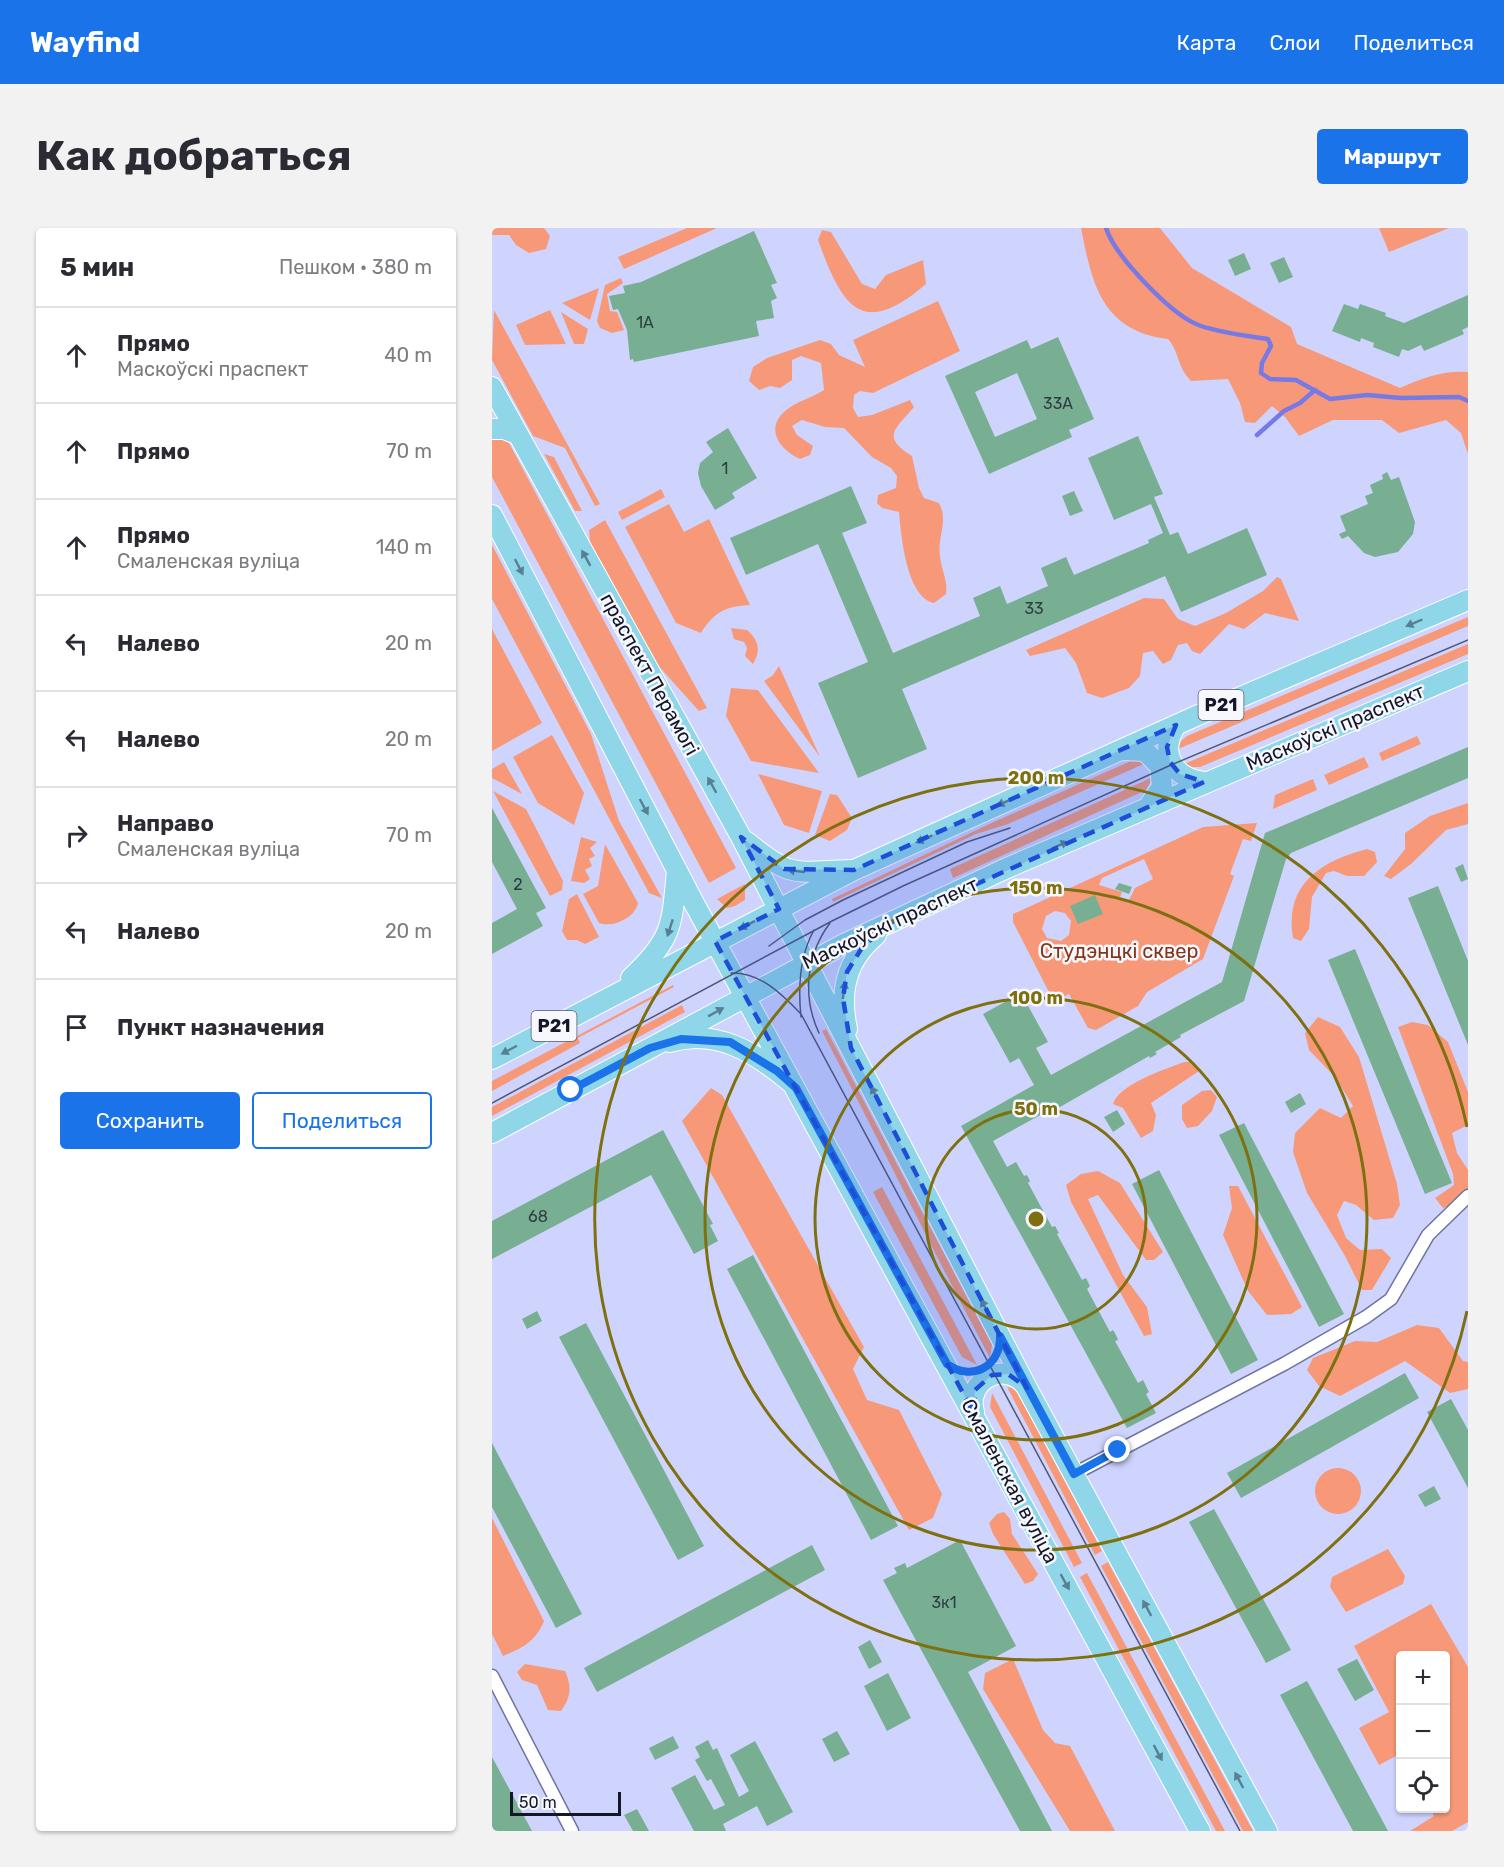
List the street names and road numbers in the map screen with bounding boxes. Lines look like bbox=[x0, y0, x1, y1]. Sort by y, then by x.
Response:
street label: праспект Перамогі bbox=[595, 589, 705, 759]
street label: Маскоўскі праспект bbox=[1242, 679, 1428, 775]
road number: Р21 bbox=[1198, 690, 1244, 720]
street label: Маскоўскі праспект bbox=[798, 872, 982, 974]
road number: Р21 bbox=[532, 1011, 576, 1041]
street label: Смаленская вуліца bbox=[956, 1395, 1064, 1567]

